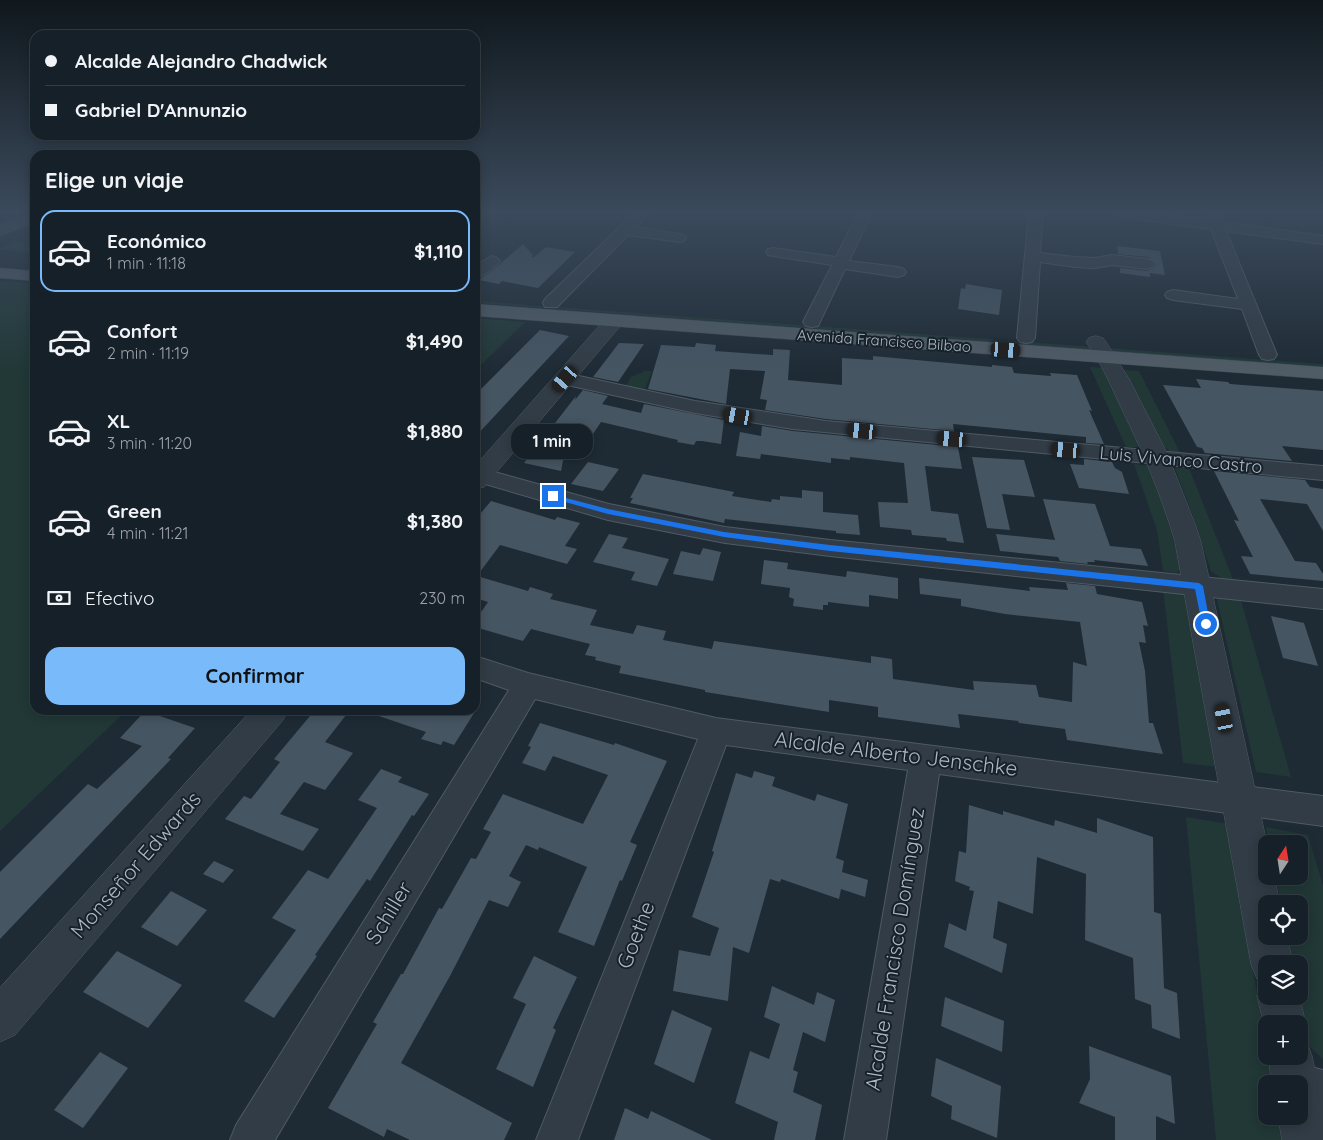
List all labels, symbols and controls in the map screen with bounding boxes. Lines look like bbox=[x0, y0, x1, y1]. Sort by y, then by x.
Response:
text: Alcalde Alejandro Chadwick bbox=[75, 49, 328, 73]
text: Gabriel D'Annunzio bbox=[75, 98, 247, 122]
text: Elige un viaje bbox=[45, 166, 184, 194]
icon: car bbox=[47, 229, 92, 274]
text: Económico bbox=[107, 229, 206, 253]
text: $1,110 bbox=[414, 239, 463, 263]
text: 1 min · 11:18 bbox=[107, 253, 186, 273]
icon: car bbox=[47, 319, 92, 364]
text: Confort bbox=[107, 319, 178, 343]
street label: Avenida Francisco Bilbao bbox=[797, 325, 972, 356]
text: $1,490 bbox=[406, 329, 463, 353]
car bbox=[990, 341, 1021, 359]
text: 2 min · 11:19 bbox=[107, 343, 189, 363]
car bbox=[549, 363, 580, 395]
car bbox=[721, 406, 754, 426]
icon: car bbox=[47, 409, 92, 454]
text: XL bbox=[107, 409, 130, 433]
text: $1,880 bbox=[407, 419, 463, 443]
car bbox=[846, 422, 877, 440]
callout: 1 min bbox=[512, 424, 594, 458]
car bbox=[936, 430, 967, 448]
text: 1 min bbox=[533, 431, 571, 451]
text: 3 min · 11:20 bbox=[107, 433, 192, 453]
car bbox=[1050, 441, 1081, 459]
street label: Luis Vivanco Castro bbox=[1099, 441, 1263, 478]
route end bbox=[542, 485, 564, 507]
icon: car bbox=[47, 499, 92, 544]
text: Green bbox=[107, 499, 162, 523]
text: $1,380 bbox=[407, 509, 463, 533]
text: 4 min · 11:21 bbox=[107, 523, 189, 543]
icon: cash bbox=[45, 584, 73, 612]
text: Efectivo bbox=[85, 586, 154, 610]
text: 230 m bbox=[419, 588, 465, 608]
route start bbox=[1195, 613, 1217, 635]
button: Confirmar bbox=[45, 647, 465, 705]
car bbox=[1213, 702, 1234, 734]
street label: Alcalde Alberto Jenschke bbox=[773, 725, 1019, 781]
street label: Monseñor Edwards bbox=[64, 786, 206, 943]
street label: Alcalde Francisco Domínguez bbox=[859, 805, 929, 1092]
north arrow bbox=[1258, 835, 1308, 885]
map controls bbox=[1258, 835, 1308, 1125]
street label: Schiller bbox=[359, 876, 417, 949]
button: locate bbox=[1258, 895, 1308, 945]
street label: Goethe bbox=[610, 897, 660, 972]
button: layers bbox=[1258, 955, 1308, 1005]
button: + bbox=[1258, 1015, 1308, 1065]
button: − bbox=[1258, 1075, 1308, 1125]

